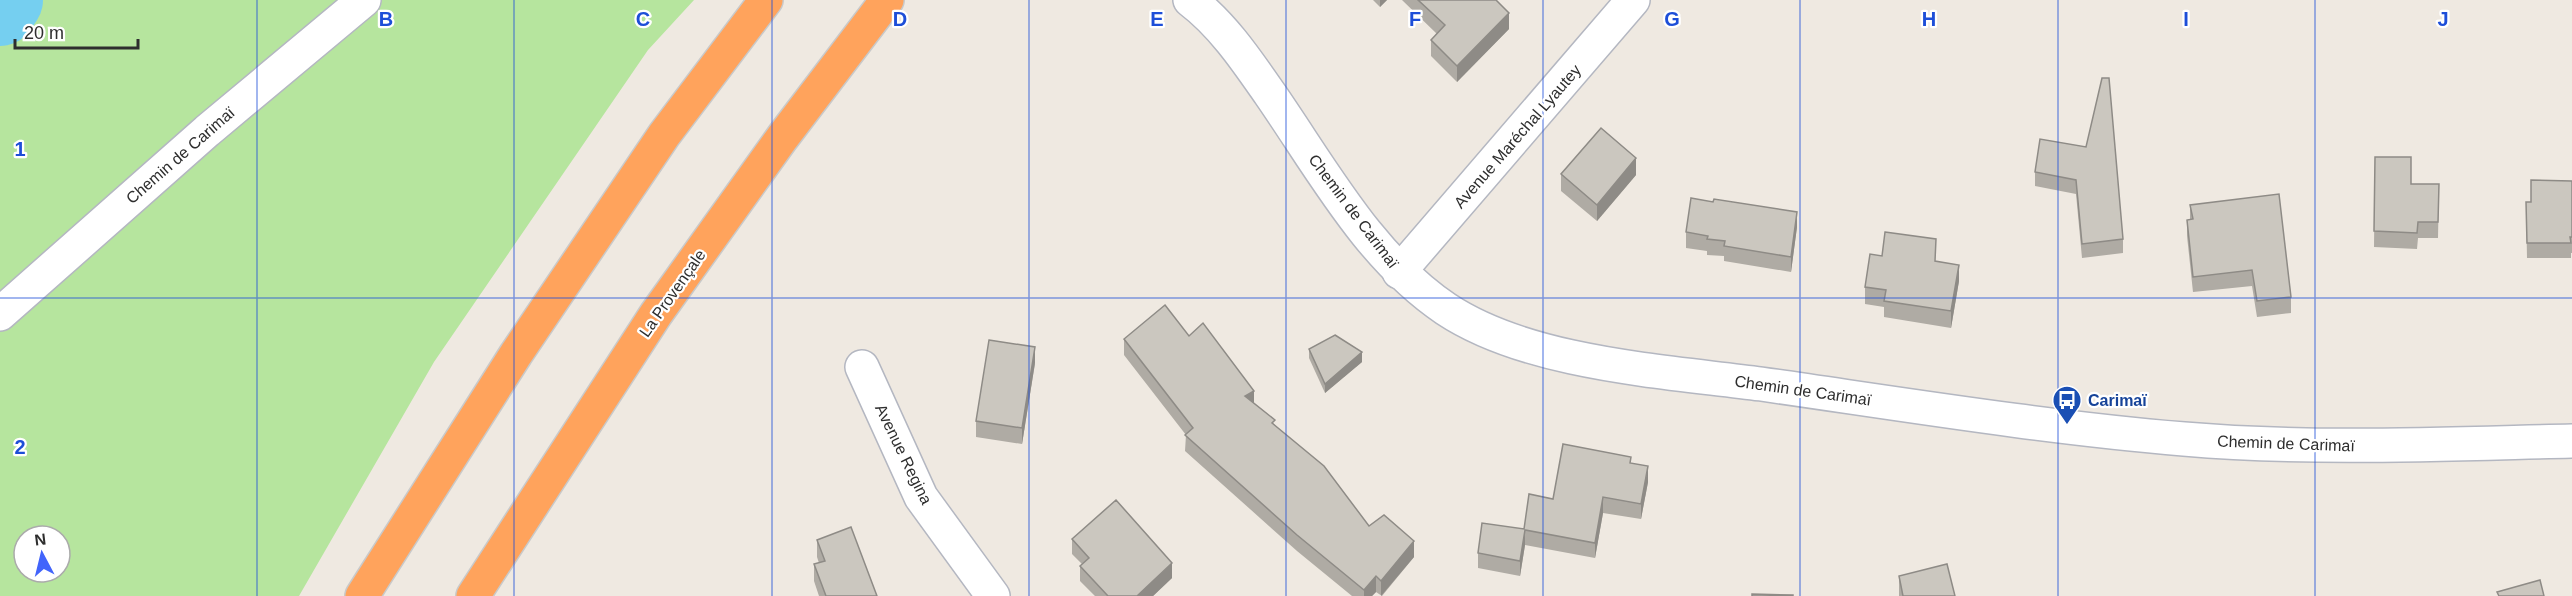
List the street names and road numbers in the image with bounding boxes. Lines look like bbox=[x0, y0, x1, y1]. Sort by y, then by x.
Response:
street label: Avenue Maréchal Lyautey bbox=[1451, 61, 1584, 211]
street label: Chemin de Carimaï bbox=[123, 103, 238, 207]
street label: Chemin de Carimaï bbox=[1305, 151, 1402, 272]
street label: La Provençale bbox=[636, 246, 709, 340]
street label: Chemin de Carimaï bbox=[1734, 372, 1873, 409]
street label: Avenue Regina bbox=[872, 401, 935, 507]
street label: Chemin de Carimaï bbox=[2217, 433, 2356, 454]

